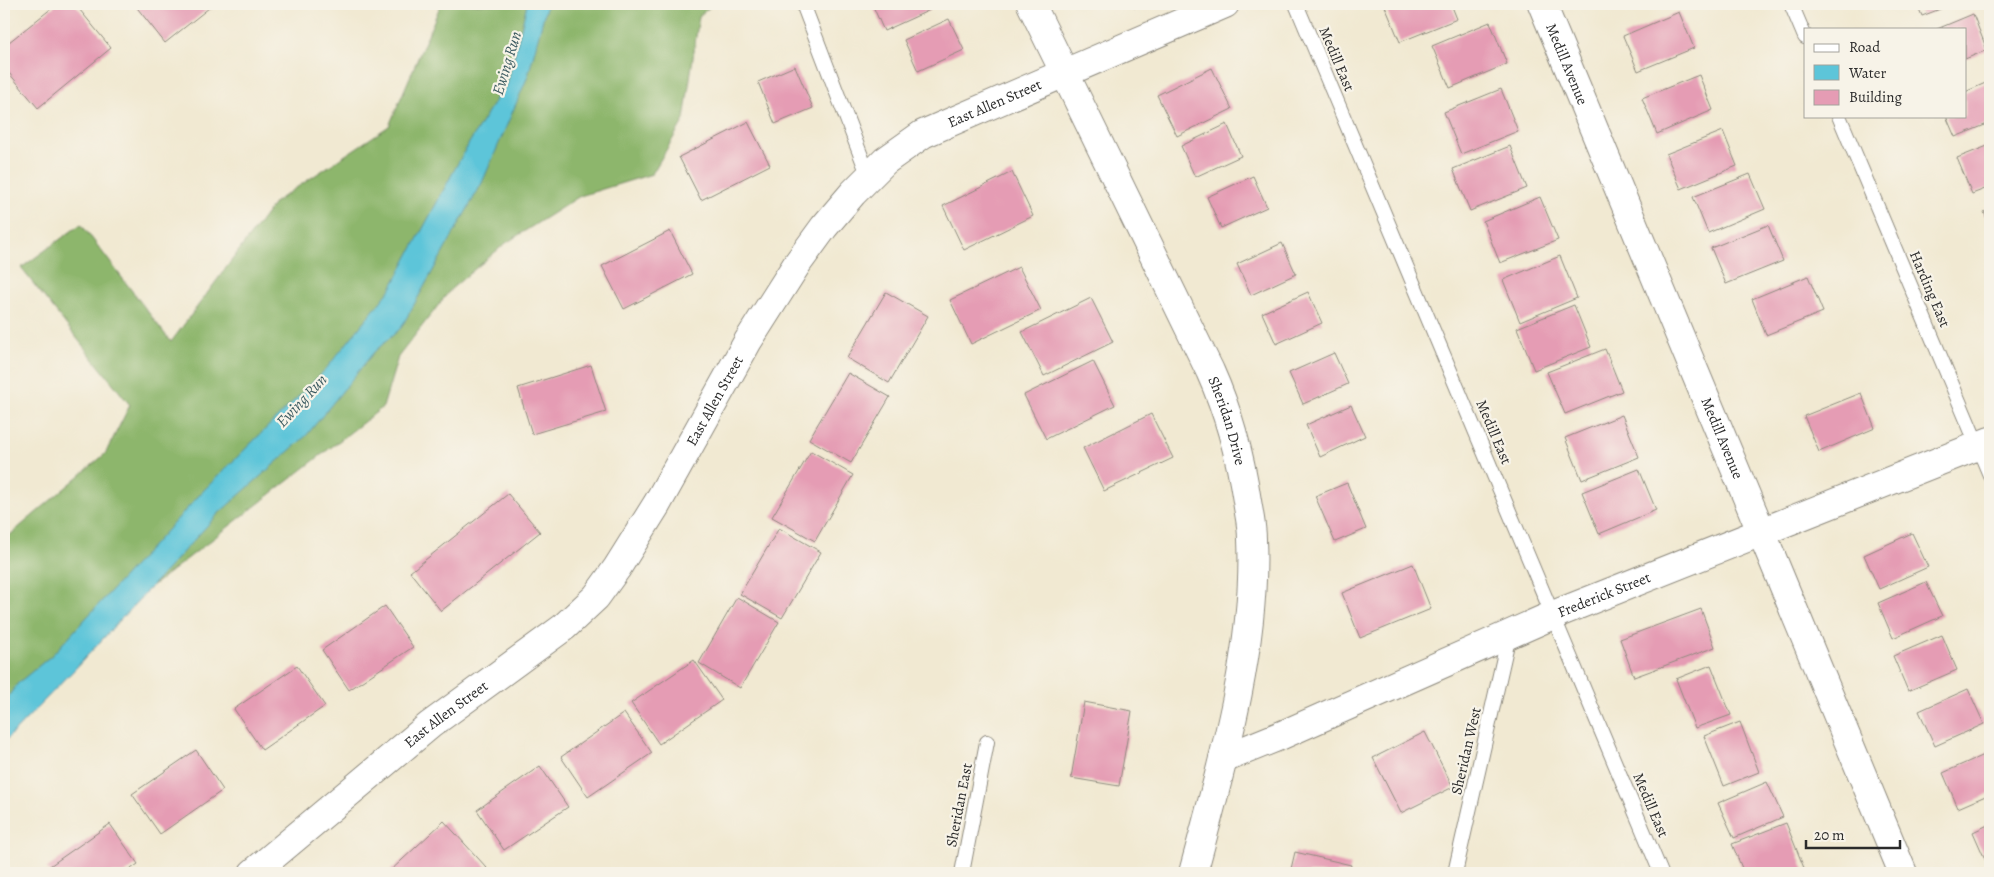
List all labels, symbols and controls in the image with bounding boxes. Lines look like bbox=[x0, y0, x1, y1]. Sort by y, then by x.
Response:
street label: Medill Avenue bbox=[1541, 20, 1593, 108]
street label: Medill East bbox=[1314, 24, 1360, 94]
legend bbox=[1804, 28, 1966, 118]
water label: Ewing Run bbox=[487, 29, 527, 98]
text: Road bbox=[1849, 37, 1881, 57]
text: Water bbox=[1848, 63, 1886, 83]
street label: East Allen Street bbox=[944, 74, 1045, 132]
text: Building bbox=[1849, 87, 1902, 107]
street label: Harding East bbox=[1905, 248, 1955, 330]
street label: East Allen Street bbox=[681, 352, 748, 450]
water label: Ewing Run bbox=[271, 369, 332, 432]
street label: Sheridan Drive bbox=[1203, 373, 1250, 467]
street label: Medill Avenue bbox=[1696, 394, 1748, 482]
street label: Medill East bbox=[1471, 397, 1517, 467]
street label: Frederick Street bbox=[1555, 567, 1653, 622]
street label: East Allen Street bbox=[400, 676, 492, 752]
street label: Sheridan West bbox=[1446, 705, 1486, 797]
street label: Sheridan East bbox=[941, 761, 977, 849]
street label: Medill East bbox=[1628, 770, 1674, 840]
scale bar bbox=[1806, 817, 1900, 849]
text: 20 m bbox=[1814, 825, 1845, 845]

